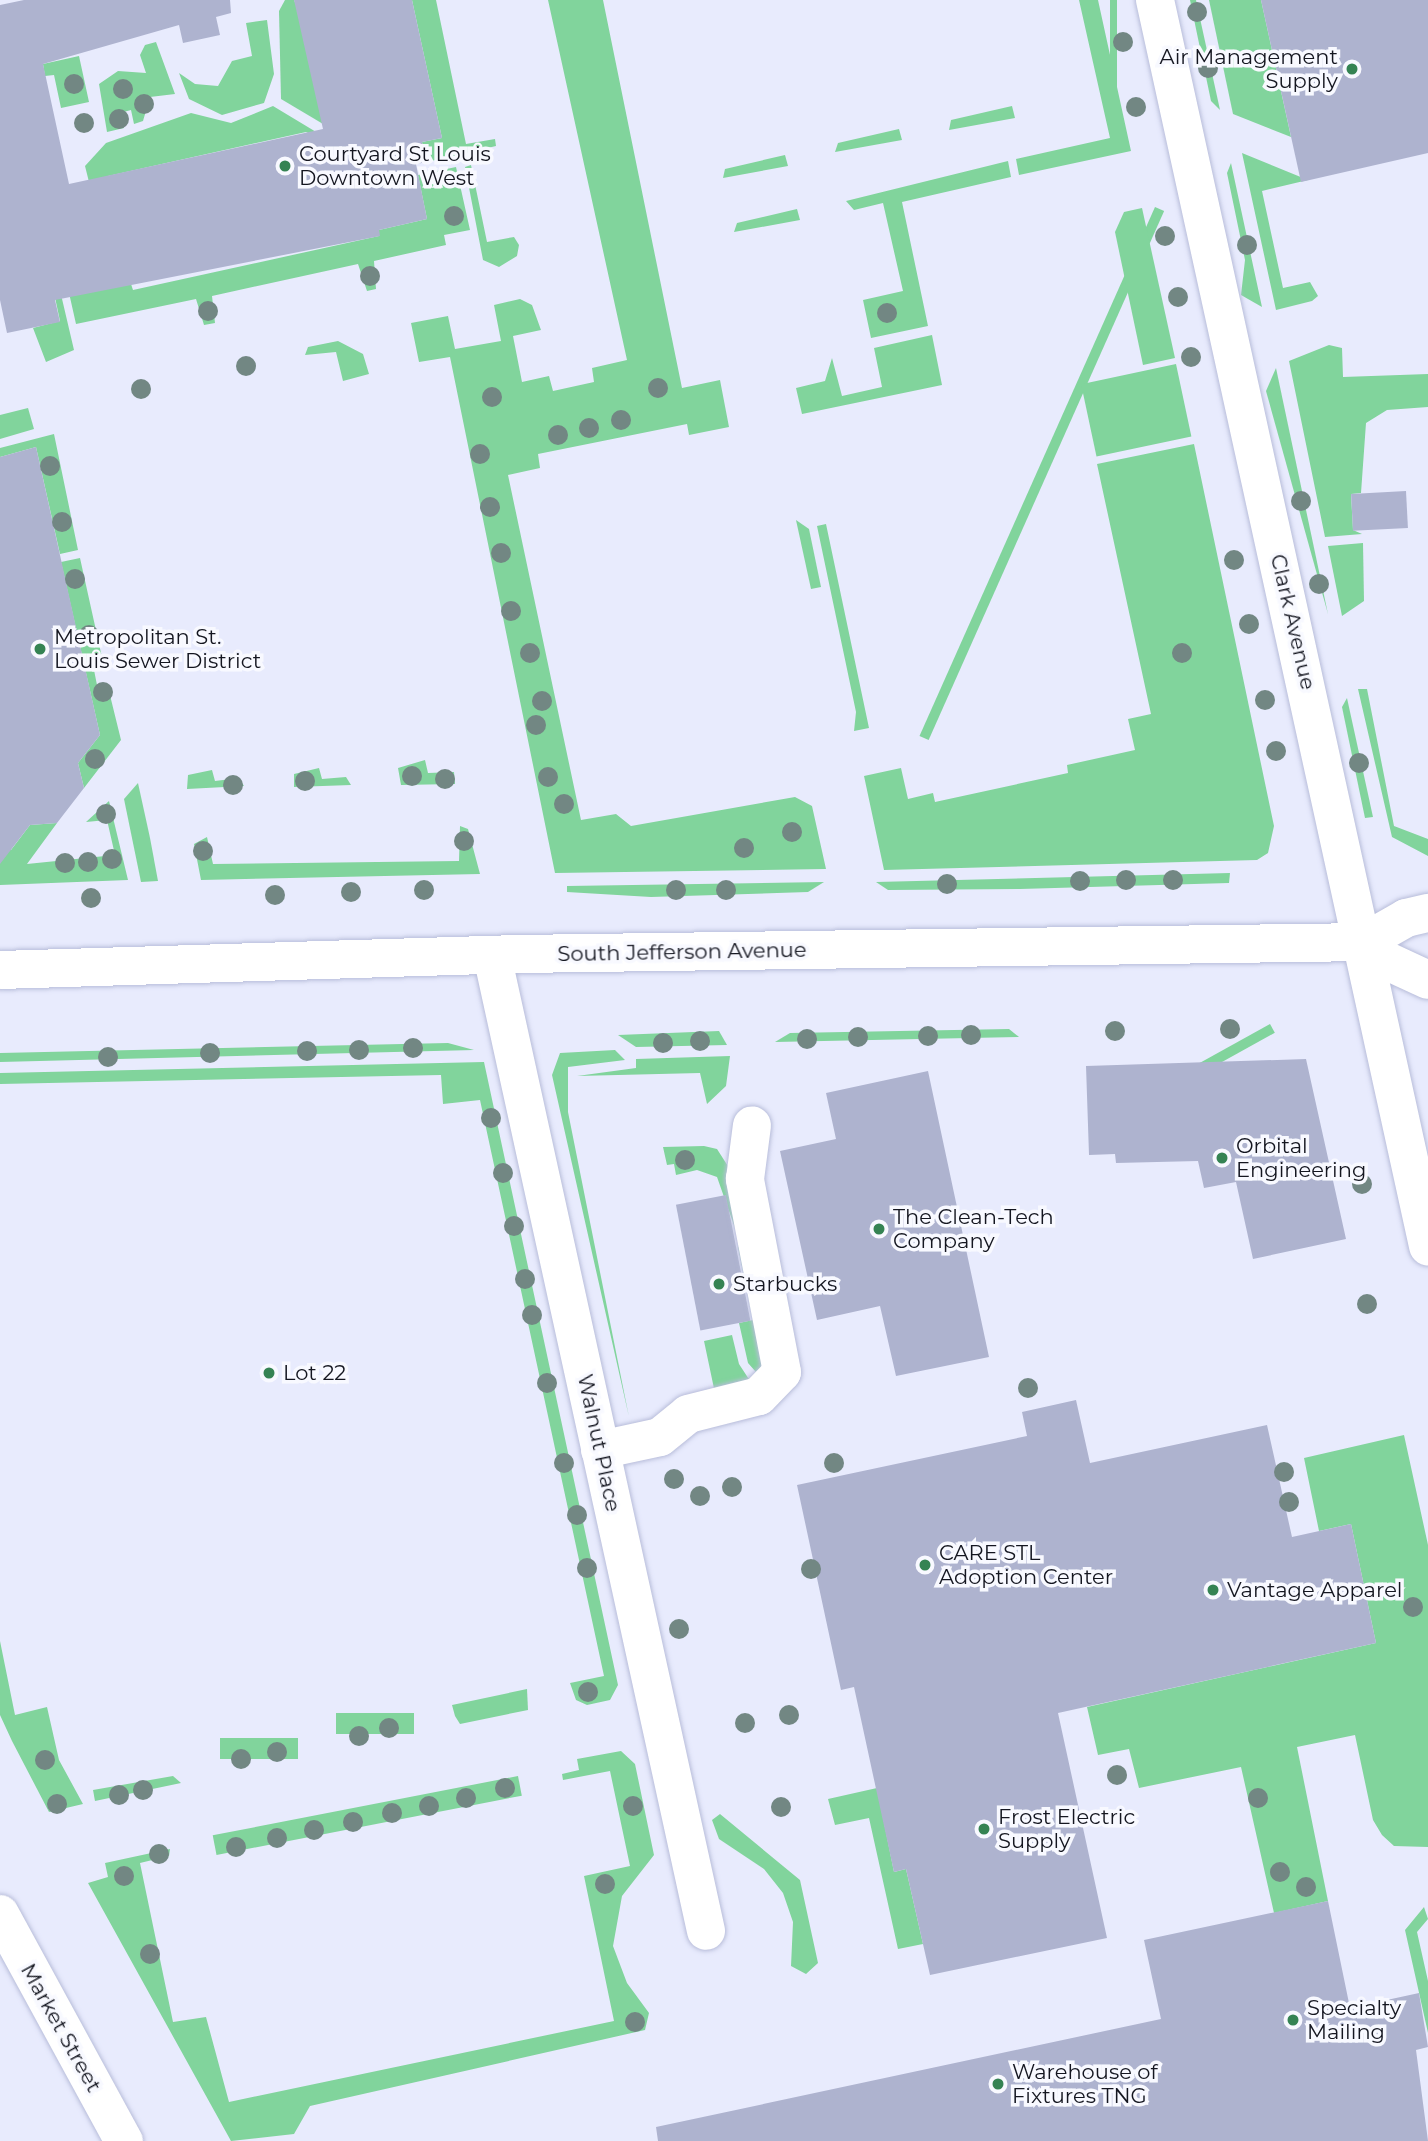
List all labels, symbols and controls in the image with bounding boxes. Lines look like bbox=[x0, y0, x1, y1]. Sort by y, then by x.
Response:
place label: Air Management Supply bbox=[1160, 44, 1338, 94]
marker: Air Management Supply bbox=[1344, 61, 1360, 77]
place label: Courtyard St Louis Downtown West bbox=[299, 141, 491, 191]
marker: Courtyard St Louis Downtown West bbox=[277, 158, 293, 174]
street label: Clark Avenue bbox=[1265, 552, 1321, 692]
place label: Metropolitan St. Louis Sewer District bbox=[54, 624, 261, 674]
marker: Metropolitan St. Louis Sewer District bbox=[32, 641, 48, 657]
street label: South Jefferson Avenue bbox=[557, 937, 807, 967]
place label: Orbital Engineering bbox=[1236, 1133, 1366, 1183]
marker: Orbital Engineering bbox=[1214, 1150, 1230, 1166]
place label: The Clean-Tech Company bbox=[893, 1204, 1054, 1254]
marker: The Clean-Tech Company bbox=[871, 1221, 887, 1237]
place label: Starbucks bbox=[733, 1271, 837, 1297]
marker: Starbucks bbox=[711, 1276, 727, 1292]
place label: Lot 22 bbox=[283, 1360, 346, 1386]
marker: Lot 22 bbox=[261, 1365, 277, 1381]
street label: Walnut Place bbox=[572, 1372, 626, 1514]
place label: CARE STL Adoption Center bbox=[939, 1540, 1113, 1590]
marker: CARE STL Adoption Center bbox=[917, 1557, 933, 1573]
place label: Vantage Apparel bbox=[1227, 1577, 1402, 1603]
marker: Vantage Apparel bbox=[1205, 1582, 1221, 1598]
place label: Frost Electric Supply bbox=[998, 1804, 1135, 1854]
marker: Frost Electric Supply bbox=[976, 1821, 992, 1837]
street label: Market Street bbox=[15, 1959, 107, 2097]
place label: Specialty Mailing bbox=[1307, 1995, 1401, 2045]
marker: Specialty Mailing bbox=[1285, 2012, 1301, 2028]
place label: Warehouse of Fixtures TNG bbox=[1012, 2059, 1158, 2109]
marker: Warehouse of Fixtures TNG bbox=[990, 2076, 1006, 2092]

